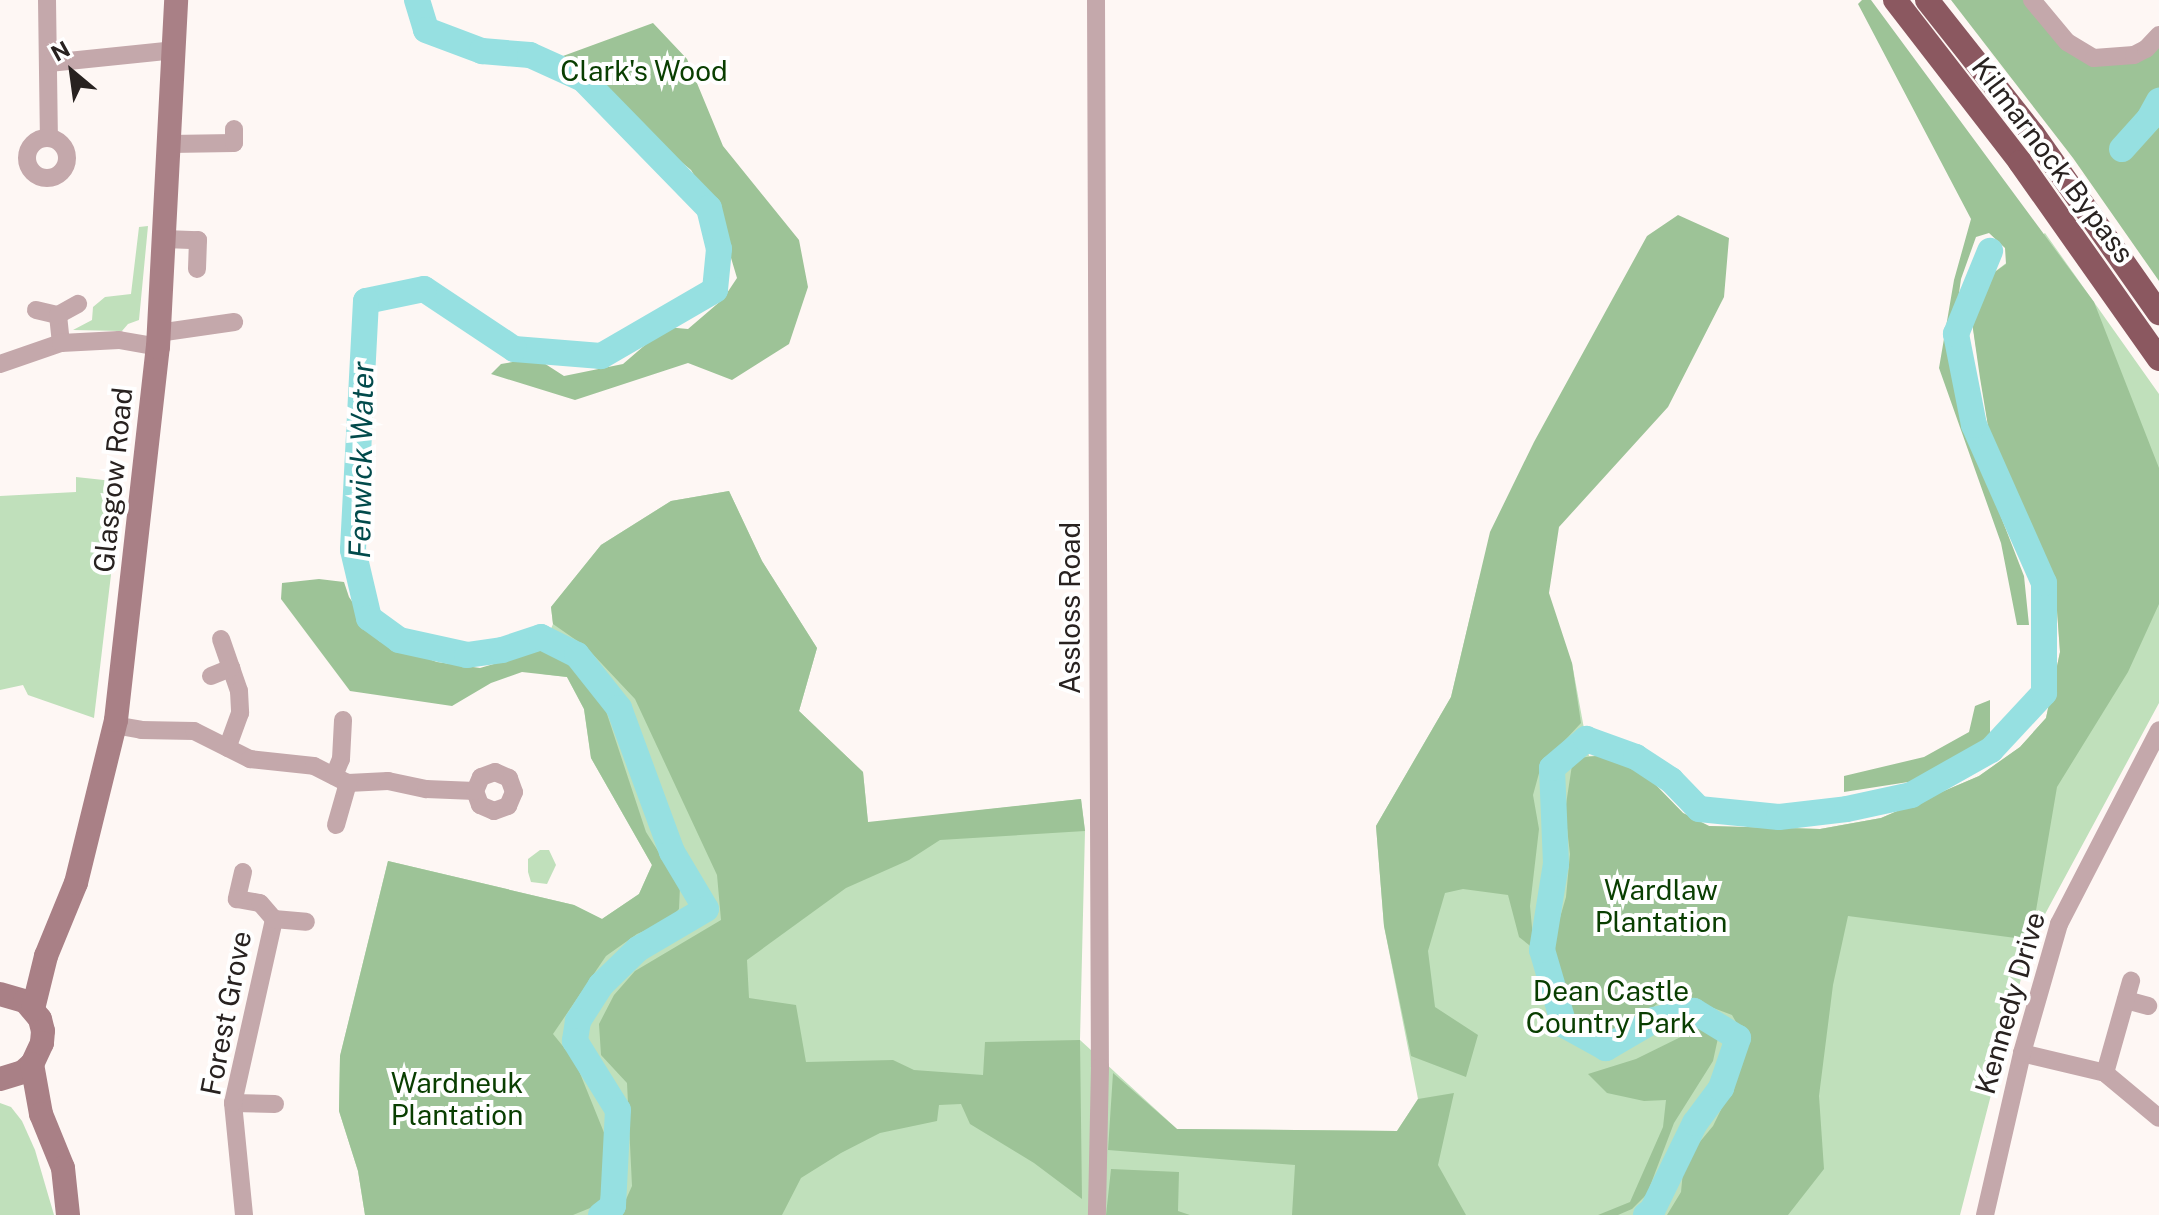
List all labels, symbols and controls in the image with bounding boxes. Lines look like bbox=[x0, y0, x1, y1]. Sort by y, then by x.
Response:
north arrow bbox=[32, 32, 112, 112]
text: N bbox=[47, 35, 74, 67]
street label: Kilmarnock Bypass bbox=[1965, 51, 2141, 269]
park label: Clark's Wood bbox=[560, 54, 728, 88]
water label: Fenwick Water bbox=[341, 361, 381, 559]
street label: Glasgow Road bbox=[87, 386, 139, 574]
street label: Assloss Road bbox=[1053, 522, 1087, 694]
park label: Wardlaw Plantation bbox=[1595, 873, 1727, 939]
street label: Kennedy Drive bbox=[1968, 908, 2052, 1098]
street label: Forest Grove bbox=[194, 928, 258, 1098]
park label: Dean Castle Country Park bbox=[1526, 974, 1696, 1040]
park label: Wardneuk Plantation bbox=[391, 1066, 523, 1132]

